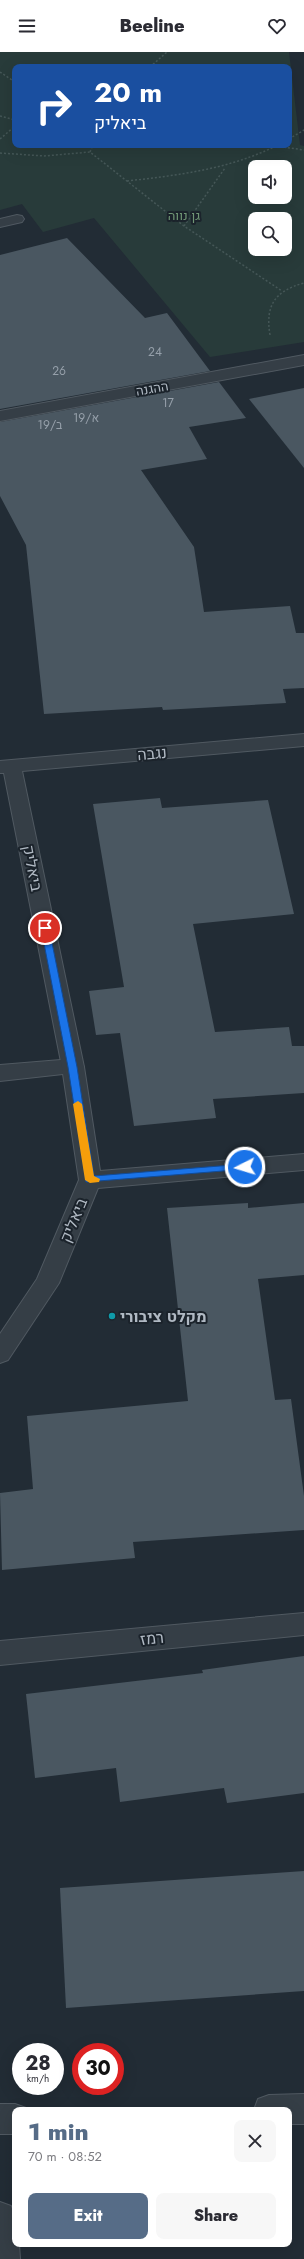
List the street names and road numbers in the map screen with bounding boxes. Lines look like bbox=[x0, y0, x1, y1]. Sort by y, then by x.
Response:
street label: ההגנה bbox=[134, 376, 170, 401]
street label: נגבה bbox=[136, 741, 168, 766]
street label: ביאליק bbox=[17, 843, 48, 894]
street label: ביאליק bbox=[54, 1194, 93, 1246]
street label: רמז bbox=[139, 1626, 165, 1651]

